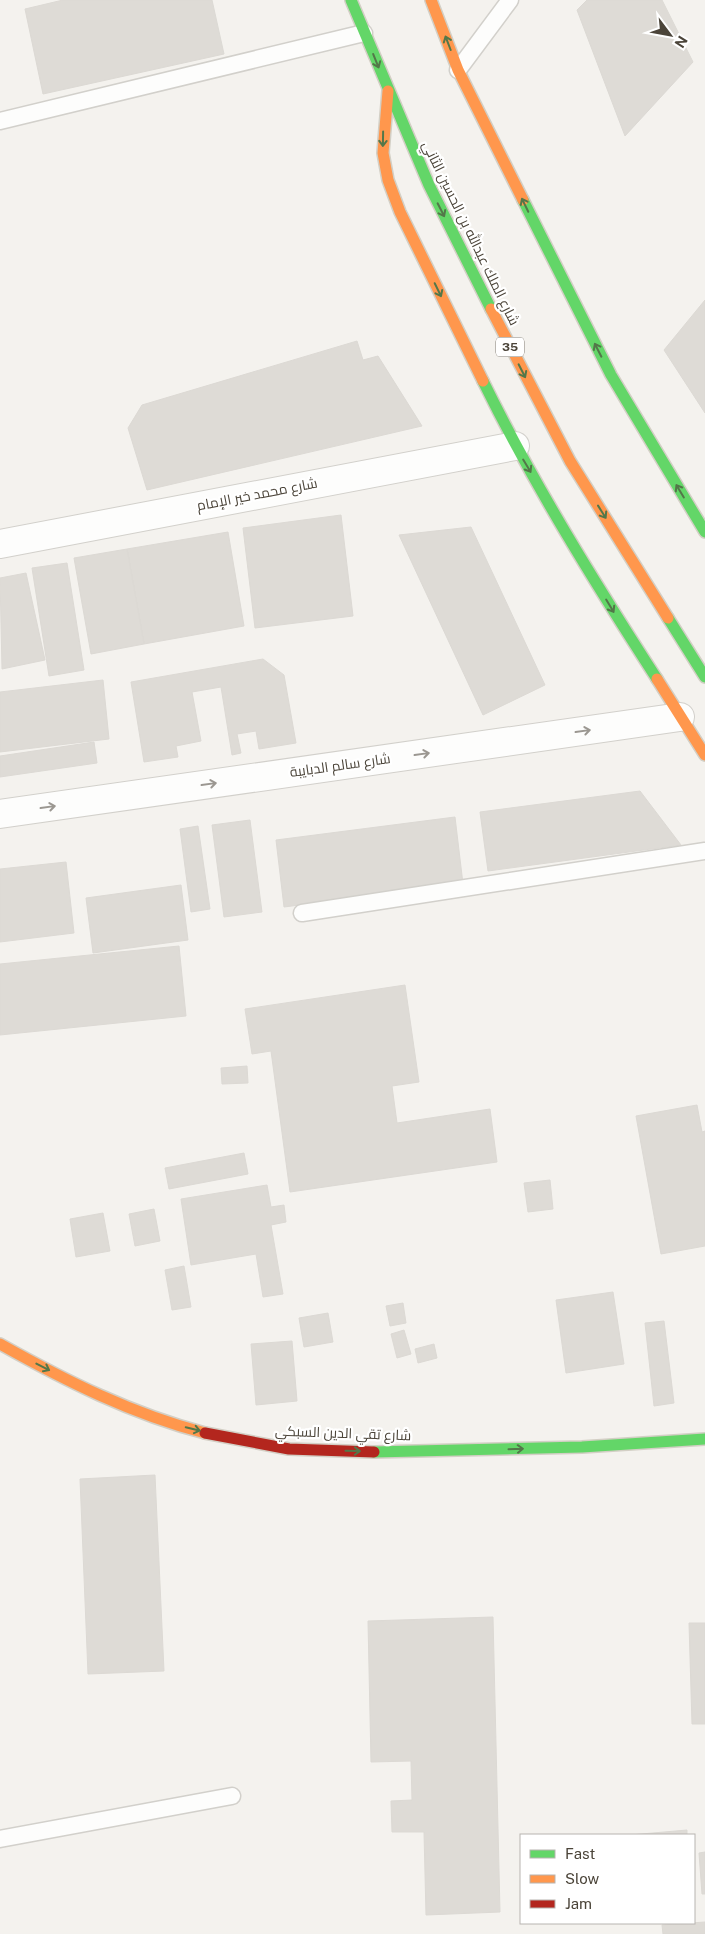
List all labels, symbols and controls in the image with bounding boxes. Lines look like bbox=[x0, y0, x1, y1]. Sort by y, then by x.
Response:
north arrow bbox=[645, 10, 695, 60]
text: N bbox=[671, 33, 691, 51]
one-way arrow bbox=[443, 36, 452, 51]
one-way arrow bbox=[371, 53, 381, 68]
one-way arrow bbox=[379, 131, 388, 147]
street label: شارع الملك عبدالله بن الحسين الثاني bbox=[416, 138, 524, 329]
one-way arrow bbox=[520, 198, 529, 213]
one-way arrow bbox=[437, 202, 446, 217]
one-way arrow bbox=[434, 282, 443, 297]
road number: 35 bbox=[496, 338, 524, 357]
one-way arrow bbox=[593, 343, 603, 358]
one-way arrow bbox=[518, 363, 527, 378]
one-way arrow bbox=[523, 459, 533, 473]
street label: شارع محمد خير الإمام bbox=[195, 474, 319, 515]
one-way arrow bbox=[674, 484, 684, 498]
one-way arrow bbox=[597, 505, 608, 519]
one-way arrow bbox=[606, 599, 616, 613]
one-way arrow bbox=[574, 725, 590, 735]
one-way arrow bbox=[414, 748, 430, 758]
street label: شارع سالم الدبايبة bbox=[289, 750, 392, 782]
one-way arrow bbox=[201, 779, 217, 789]
one-way arrow bbox=[40, 802, 56, 812]
one-way arrow bbox=[35, 1363, 50, 1372]
street label: شارع تقي الدين السبكي bbox=[274, 1423, 411, 1447]
one-way arrow bbox=[184, 1425, 200, 1435]
one-way arrow bbox=[507, 1444, 523, 1454]
one-way arrow bbox=[344, 1446, 361, 1456]
legend bbox=[520, 1834, 695, 1924]
text: Fast bbox=[565, 1845, 595, 1862]
text: Slow bbox=[565, 1870, 600, 1887]
text: Jam bbox=[565, 1895, 592, 1912]

